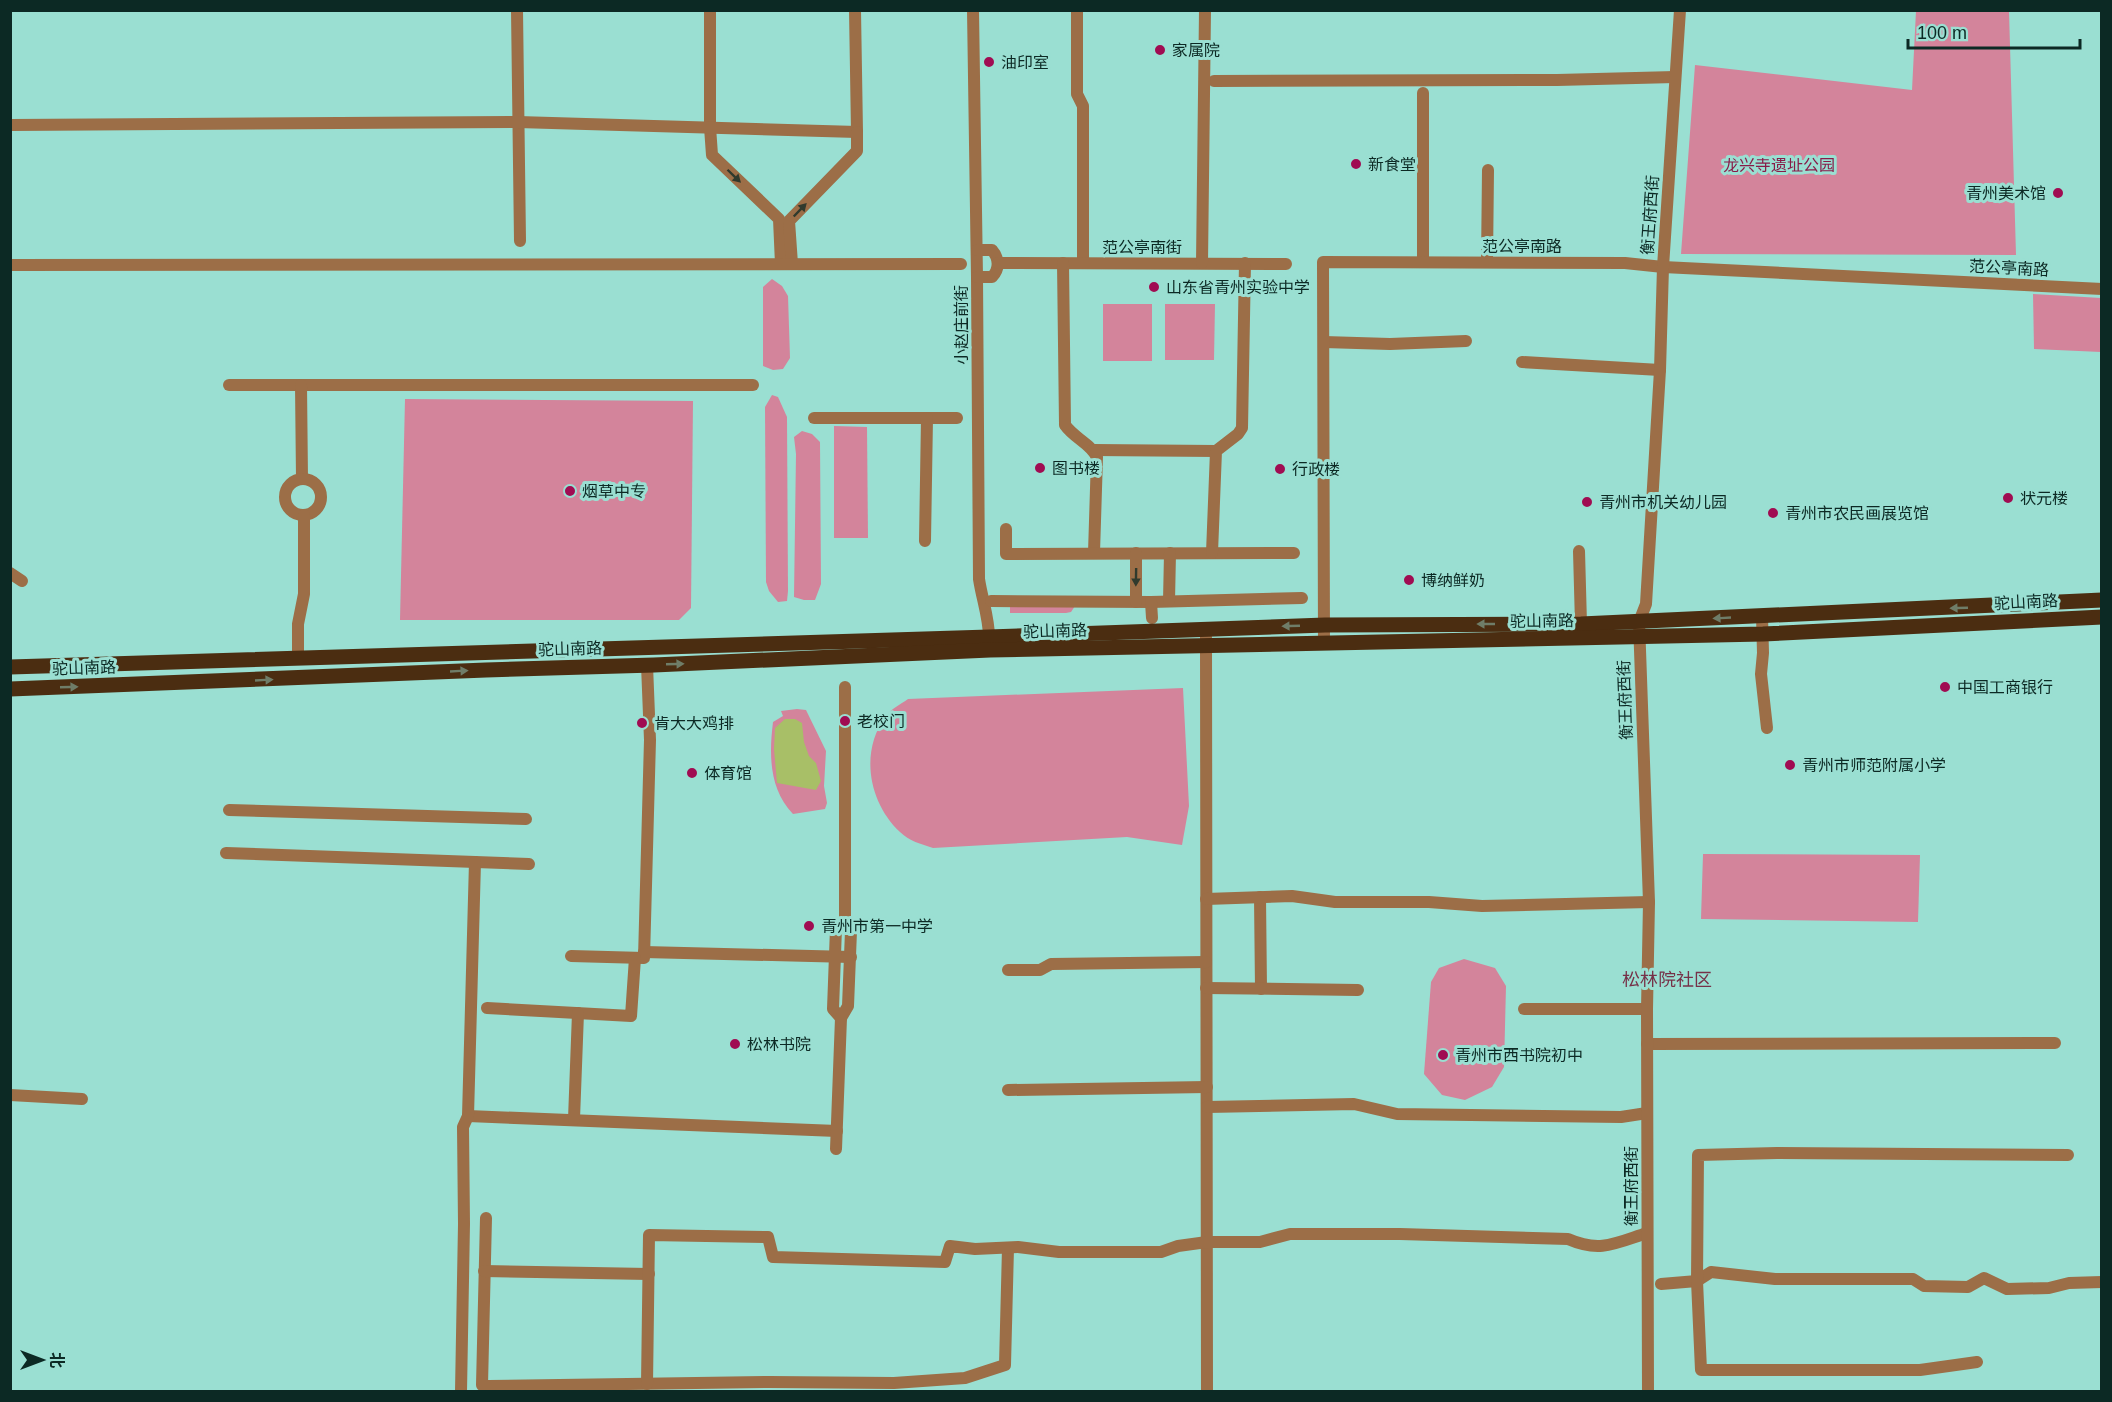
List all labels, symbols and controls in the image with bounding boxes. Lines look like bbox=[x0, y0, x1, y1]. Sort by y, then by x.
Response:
scale bar bbox=[1908, 12, 2080, 50]
text: 100 m bbox=[1917, 23, 1967, 43]
place label: 家属院 bbox=[1172, 42, 1220, 59]
marker: 家属院 bbox=[1153, 43, 1167, 57]
place label: 油印室 bbox=[1001, 54, 1049, 71]
marker: 油印室 bbox=[982, 55, 996, 69]
place label: 新食堂 bbox=[1368, 156, 1416, 173]
marker: 新食堂 bbox=[1349, 157, 1363, 171]
park label: 龙兴寺遗址公园 bbox=[1723, 157, 1835, 174]
one-way arrow bbox=[727, 169, 741, 183]
street label: 衡王府西街 bbox=[1639, 174, 1661, 256]
place label: 青州美术馆 bbox=[1966, 185, 2046, 202]
marker: 青州美术馆 bbox=[2051, 186, 2065, 200]
one-way arrow bbox=[793, 203, 807, 218]
street label: 范公亭南路 bbox=[1482, 238, 1562, 255]
street label: 范公亭南街 bbox=[1102, 239, 1182, 256]
street label: 范公亭南路 bbox=[1969, 257, 2049, 279]
place label: 山东省青州实验中学 bbox=[1166, 279, 1310, 296]
marker: 山东省青州实验中学 bbox=[1147, 280, 1161, 294]
street label: 小赵庄前街 bbox=[953, 285, 970, 365]
place label: 图书楼 bbox=[1052, 460, 1100, 477]
marker: 图书楼 bbox=[1033, 461, 1047, 475]
place label: 行政楼 bbox=[1292, 461, 1340, 478]
marker: 行政楼 bbox=[1273, 462, 1287, 476]
place label: 烟草中专 bbox=[582, 483, 646, 500]
marker: 烟草中专 bbox=[563, 484, 577, 498]
place label: 状元楼 bbox=[2020, 490, 2068, 507]
marker: 状元楼 bbox=[2001, 491, 2015, 505]
place label: 青州市机关幼儿园 bbox=[1599, 494, 1727, 511]
marker: 青州市机关幼儿园 bbox=[1580, 495, 1594, 509]
place label: 青州市农民画展览馆 bbox=[1785, 505, 1929, 522]
marker: 青州市农民画展览馆 bbox=[1766, 506, 1780, 520]
one-way arrow bbox=[1131, 568, 1140, 587]
place label: 博纳鲜奶 bbox=[1421, 572, 1485, 589]
marker: 博纳鲜奶 bbox=[1402, 573, 1416, 587]
street label: 驼山南路 bbox=[1994, 592, 2058, 612]
one-way arrow bbox=[1950, 603, 1969, 612]
street label: 驼山南路 bbox=[1510, 612, 1574, 630]
one-way arrow bbox=[1713, 613, 1732, 622]
one-way arrow bbox=[1476, 619, 1495, 629]
street label: 驼山南路 bbox=[1023, 621, 1087, 641]
one-way arrow bbox=[1281, 622, 1300, 631]
street label: 驼山南路 bbox=[538, 639, 602, 659]
street label: 驼山南路 bbox=[52, 658, 116, 678]
one-way arrow bbox=[665, 660, 684, 669]
street label: 衡王府西街 bbox=[1615, 660, 1635, 740]
one-way arrow bbox=[449, 667, 468, 676]
one-way arrow bbox=[254, 675, 273, 684]
place label: 中国工商银行 bbox=[1957, 679, 2053, 696]
marker: 中国工商银行 bbox=[1938, 680, 1952, 694]
one-way arrow bbox=[59, 682, 78, 692]
place label: 老校门 bbox=[857, 713, 905, 730]
marker: 老校门 bbox=[838, 714, 852, 728]
place label: 肯大大鸡排 bbox=[654, 715, 734, 732]
marker: 肯大大鸡排 bbox=[635, 716, 649, 730]
place label: 青州市师范附属小学 bbox=[1802, 757, 1946, 774]
marker: 青州市师范附属小学 bbox=[1783, 758, 1797, 772]
place label: 体育馆 bbox=[704, 765, 752, 782]
marker: 体育馆 bbox=[685, 766, 699, 780]
place label: 青州市第一中学 bbox=[821, 918, 933, 935]
marker: 青州市第一中学 bbox=[802, 919, 816, 933]
district label: 松林院社区 bbox=[1622, 970, 1712, 990]
place label: 松林书院 bbox=[747, 1036, 811, 1053]
marker: 松林书院 bbox=[728, 1037, 742, 1051]
place label: 青州市西书院初中 bbox=[1455, 1047, 1583, 1064]
marker: 青州市西书院初中 bbox=[1436, 1048, 1450, 1062]
street label: 衡王府西街 bbox=[1623, 1146, 1640, 1226]
north arrow bbox=[12, 1330, 72, 1390]
text: 北 bbox=[48, 1352, 65, 1368]

